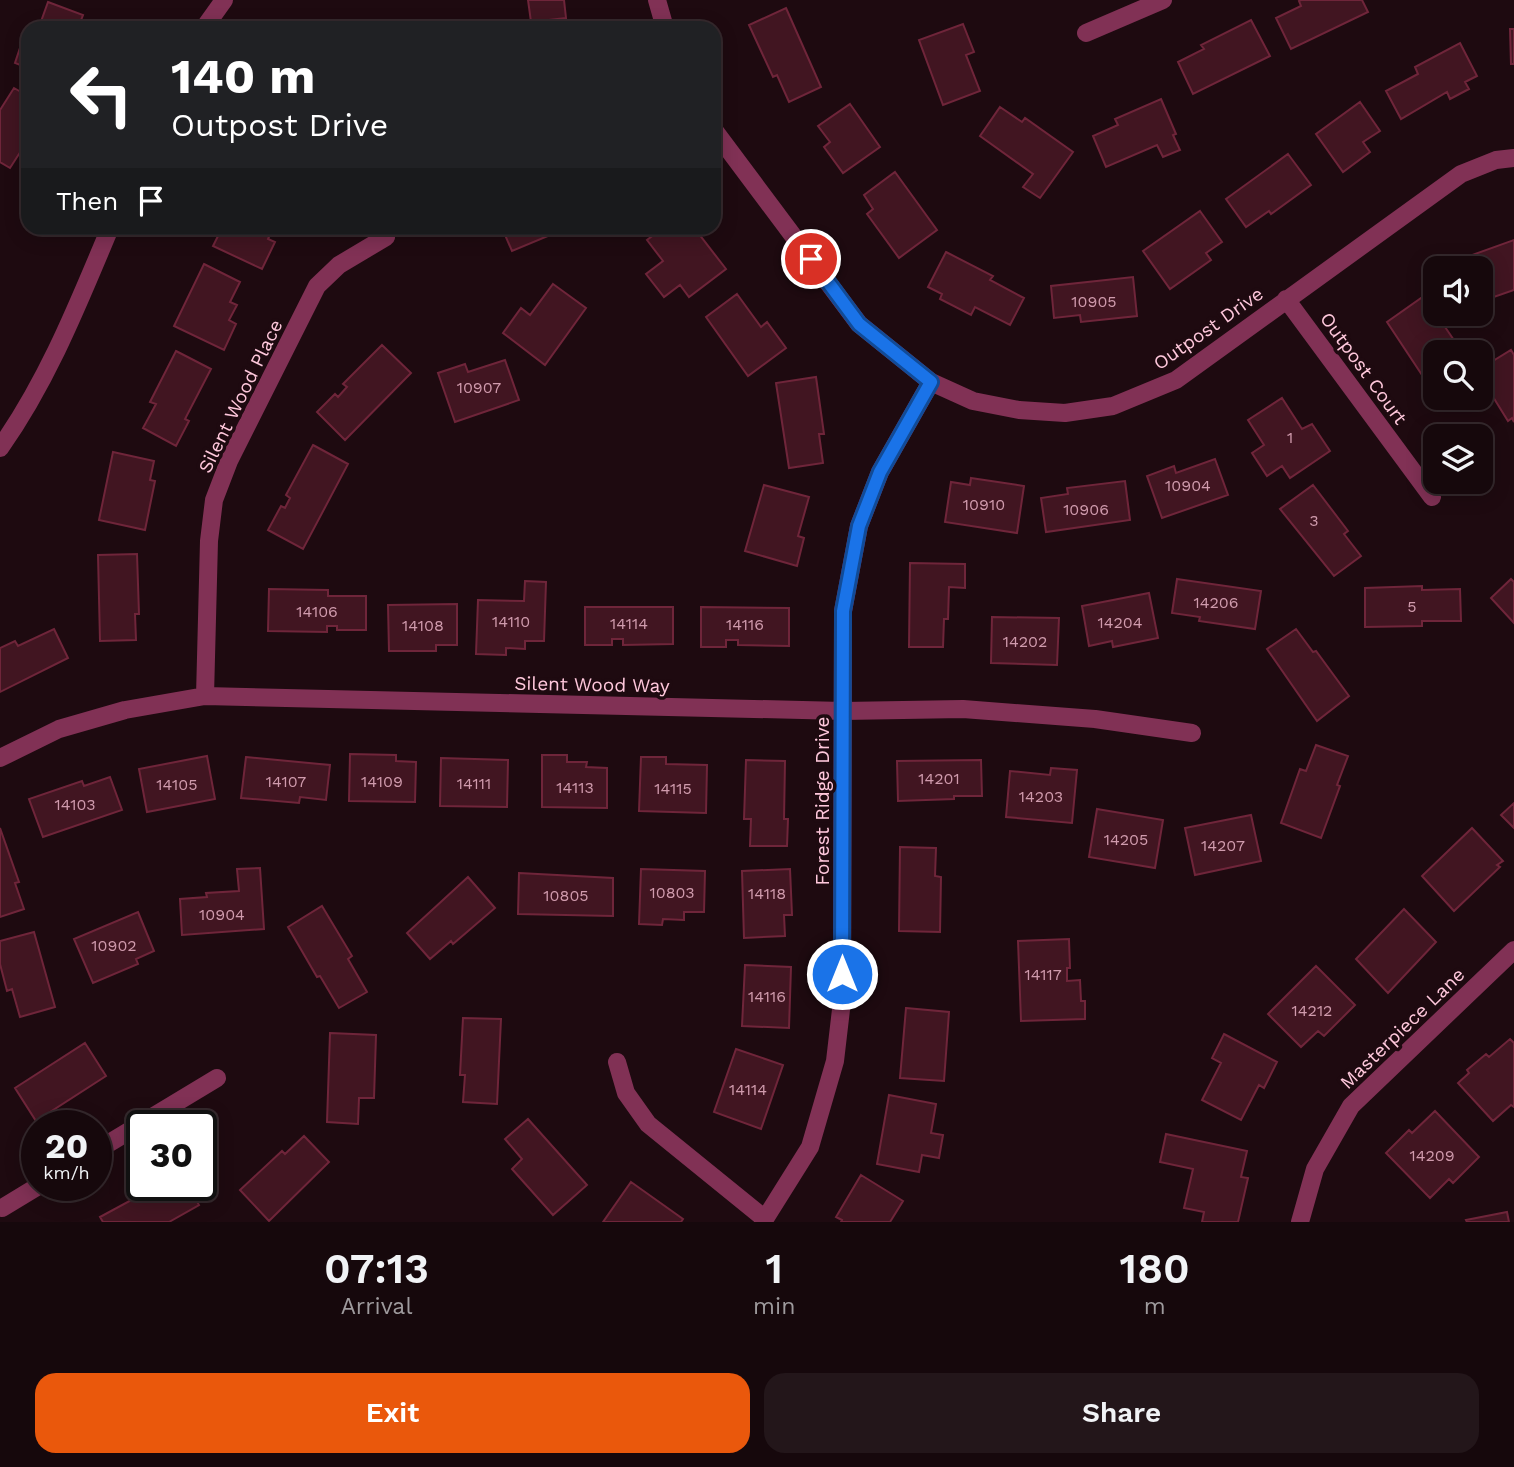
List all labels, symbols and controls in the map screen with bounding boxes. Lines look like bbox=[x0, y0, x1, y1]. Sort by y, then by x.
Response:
text: 140 m bbox=[171, 47, 315, 105]
icon: left bbox=[56, 49, 147, 140]
text: Outpost Drive bbox=[171, 106, 388, 144]
icon: arrive bbox=[132, 182, 170, 220]
text: Then bbox=[56, 186, 118, 216]
pin bbox=[781, 229, 841, 289]
icon: arrive bbox=[792, 240, 830, 278]
map controls bbox=[1423, 256, 1493, 494]
button: sound bbox=[1423, 256, 1493, 326]
street label: Outpost Drive bbox=[1149, 282, 1268, 375]
house number: 10905 bbox=[1071, 292, 1117, 311]
street label: Outpost Court bbox=[1315, 308, 1412, 429]
street label: Silent Wood Place bbox=[193, 316, 288, 477]
button: search bbox=[1423, 340, 1493, 410]
house number: 10907 bbox=[457, 378, 501, 397]
button: layers bbox=[1423, 424, 1493, 494]
house number: 1 bbox=[1287, 428, 1293, 447]
house number: 10904 bbox=[1165, 476, 1211, 495]
house number: 10910 bbox=[963, 495, 1005, 514]
house number: 10906 bbox=[1063, 500, 1109, 519]
house number: 3 bbox=[1309, 511, 1319, 530]
house number: 14206 bbox=[1193, 593, 1239, 612]
house number: 5 bbox=[1407, 597, 1417, 616]
house number: 14106 bbox=[296, 602, 338, 621]
house number: 14110 bbox=[492, 612, 530, 631]
house number: 14204 bbox=[1097, 613, 1143, 632]
house number: 14114 bbox=[610, 614, 648, 633]
house number: 14116 bbox=[726, 615, 764, 634]
house number: 14108 bbox=[402, 616, 444, 635]
house number: 14202 bbox=[1003, 632, 1047, 651]
street label: Silent Wood Way bbox=[514, 672, 670, 697]
street label: Forest Ridge Drive bbox=[811, 716, 834, 886]
house number: 14201 bbox=[918, 769, 960, 788]
house number: 14107 bbox=[266, 772, 306, 791]
house number: 14109 bbox=[361, 772, 403, 791]
house number: 14111 bbox=[457, 774, 491, 793]
house number: 14105 bbox=[156, 775, 198, 794]
house number: 14113 bbox=[556, 778, 594, 797]
house number: 14115 bbox=[654, 779, 692, 798]
house number: 14203 bbox=[1019, 787, 1063, 806]
house number: 14103 bbox=[55, 795, 95, 814]
house number: 14205 bbox=[1104, 830, 1148, 849]
house number: 14207 bbox=[1201, 836, 1245, 855]
house number: 10803 bbox=[649, 883, 695, 902]
house number: 14118 bbox=[748, 884, 786, 903]
house number: 10805 bbox=[543, 886, 589, 905]
house number: 10904 bbox=[199, 905, 245, 924]
house number: 10902 bbox=[91, 936, 137, 955]
position arrow bbox=[805, 937, 879, 1011]
street label: Masterpiece Lane bbox=[1335, 963, 1469, 1094]
house number: 14117 bbox=[1024, 965, 1062, 984]
house number: 14116 bbox=[748, 987, 786, 1006]
house number: 14212 bbox=[1292, 1001, 1332, 1020]
house number: 14114 bbox=[729, 1080, 767, 1099]
speed limit sign: 30 bbox=[126, 1110, 217, 1201]
text: 20 bbox=[45, 1125, 88, 1167]
house number: 14209 bbox=[1409, 1146, 1455, 1165]
text: km/h bbox=[43, 1162, 90, 1183]
text: 07:13 bbox=[324, 1244, 429, 1293]
text: 1 bbox=[765, 1244, 783, 1293]
text: 180 bbox=[1119, 1244, 1190, 1293]
text: Arrival bbox=[341, 1293, 412, 1320]
text: min bbox=[753, 1293, 795, 1320]
text: m bbox=[1144, 1293, 1166, 1320]
button: Exit bbox=[35, 1373, 750, 1453]
button: Share bbox=[764, 1373, 1479, 1453]

